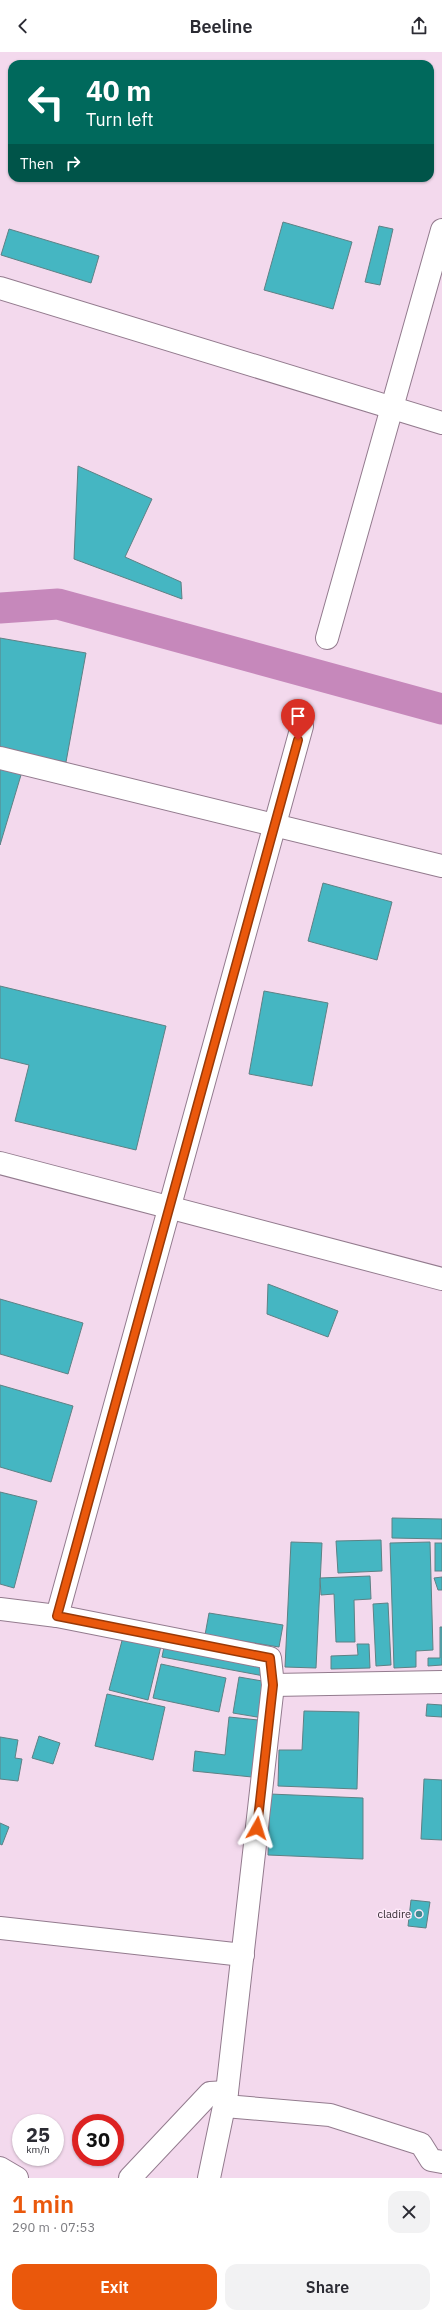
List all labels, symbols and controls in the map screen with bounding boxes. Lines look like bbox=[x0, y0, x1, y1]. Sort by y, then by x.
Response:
icon: back bbox=[12, 15, 34, 37]
text: Beeline bbox=[190, 15, 252, 38]
icon: share bbox=[408, 15, 430, 37]
text: 40 m bbox=[86, 72, 151, 109]
icon: left bbox=[20, 76, 72, 128]
text: Turn left bbox=[86, 108, 154, 131]
icon: right bbox=[62, 152, 84, 174]
text: Then bbox=[20, 154, 54, 173]
pin bbox=[281, 699, 315, 740]
icon: arrive bbox=[287, 705, 309, 727]
position arrow bbox=[236, 1807, 278, 1849]
place label: cladire bbox=[377, 1907, 411, 1921]
marker: cladire bbox=[414, 1909, 424, 1919]
speed limit sign: 30 bbox=[72, 2114, 124, 2166]
text: 25 bbox=[26, 2121, 50, 2148]
text: km/h bbox=[26, 2143, 50, 2156]
text: 1 min bbox=[12, 2188, 74, 2220]
button: close bbox=[388, 2191, 430, 2233]
text: 290 m · 07:53 bbox=[12, 2219, 95, 2236]
button: Exit bbox=[12, 2264, 217, 2310]
button: Share bbox=[225, 2264, 430, 2310]

